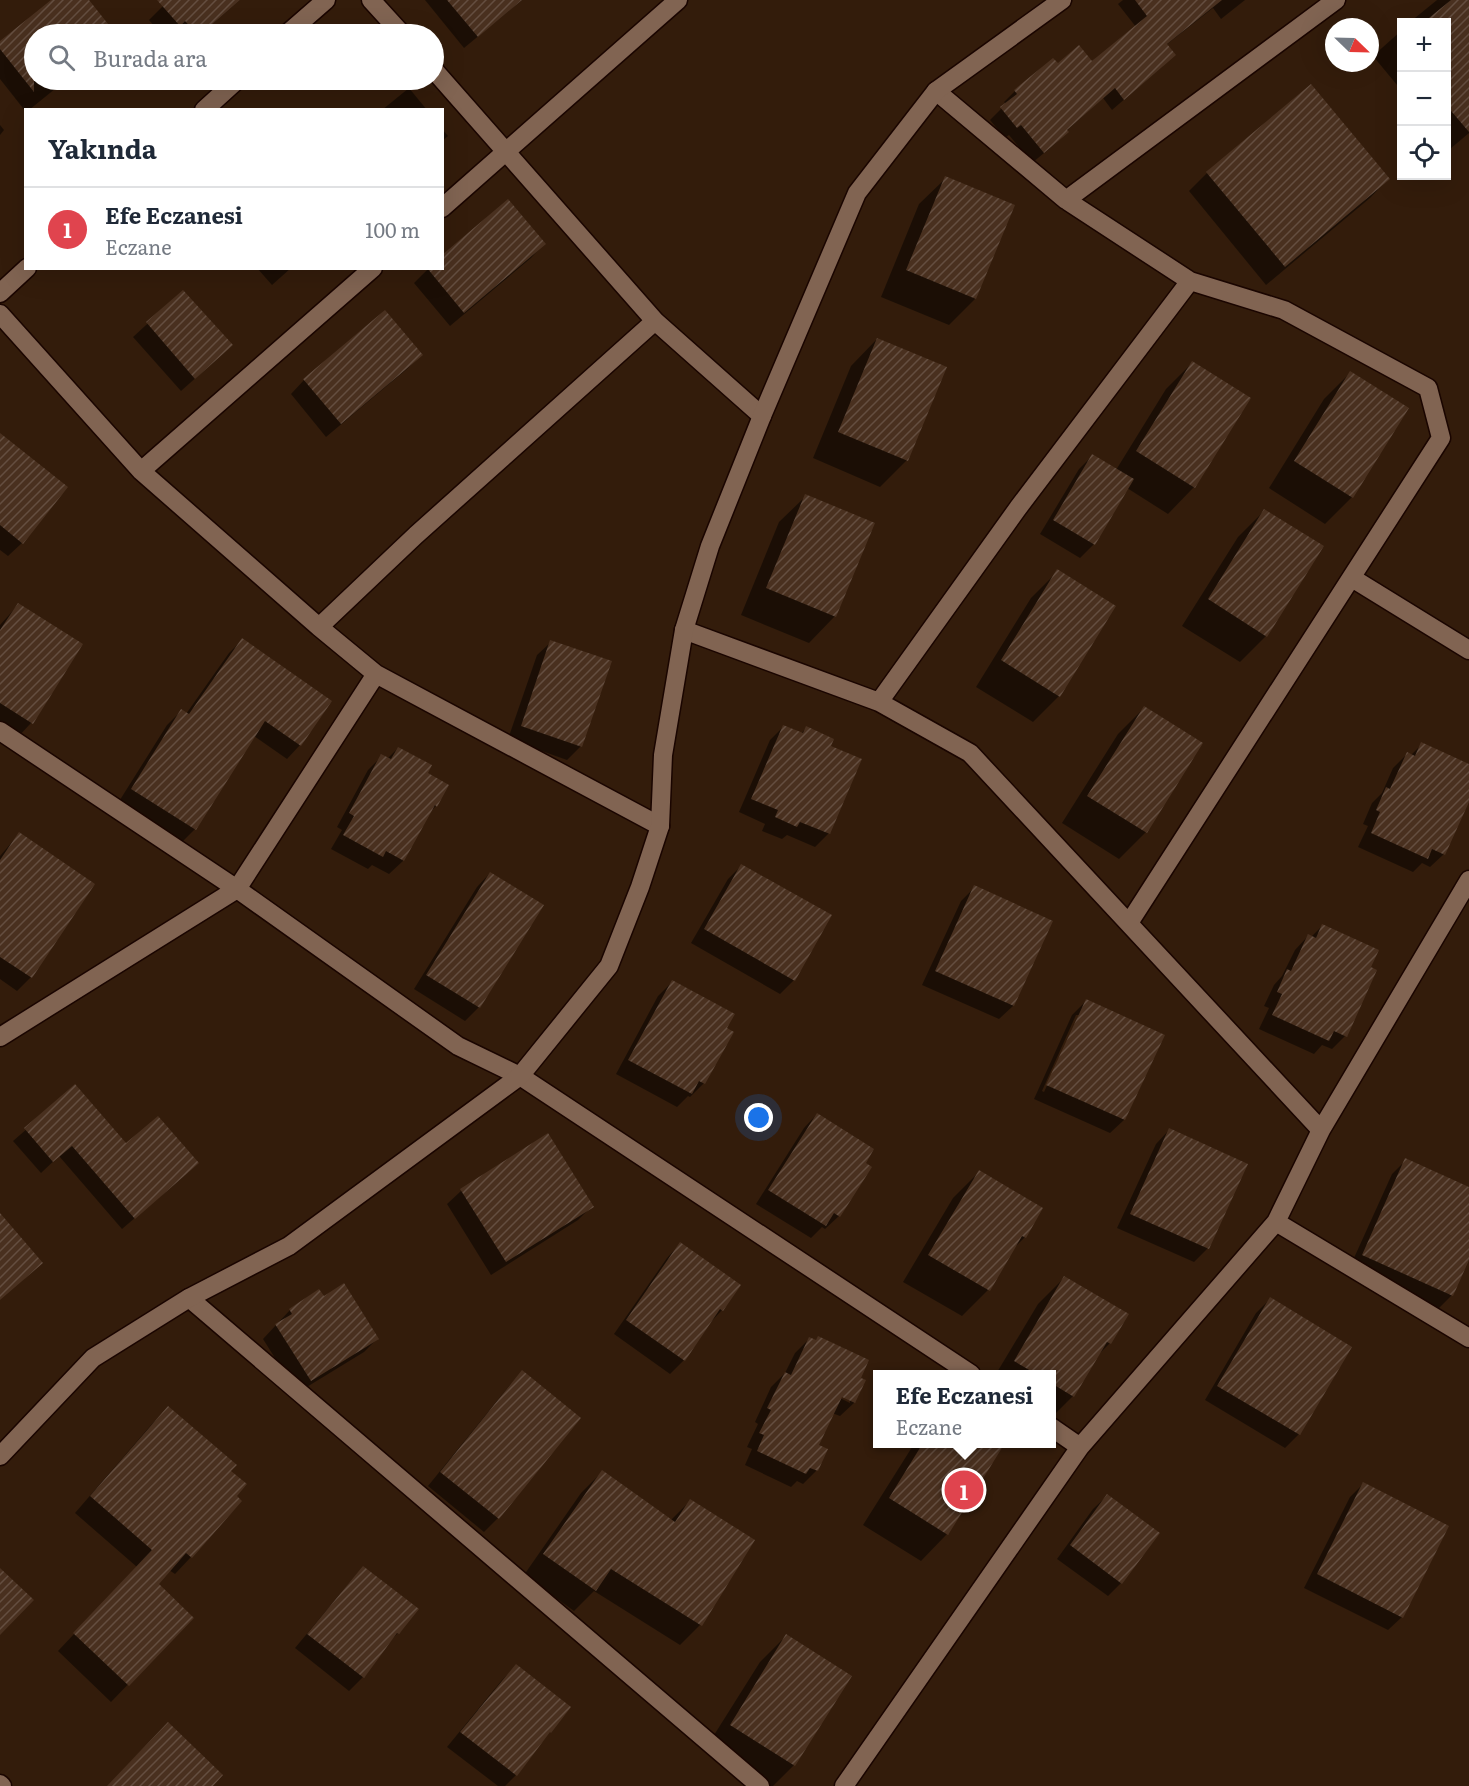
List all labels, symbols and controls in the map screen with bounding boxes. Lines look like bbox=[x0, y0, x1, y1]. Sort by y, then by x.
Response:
north arrow bbox=[1325, 18, 1379, 72]
map controls bbox=[1397, 18, 1451, 180]
button: + bbox=[1397, 18, 1451, 72]
search box bbox=[24, 24, 444, 90]
icon: search bbox=[45, 41, 78, 74]
text: Burada ara bbox=[93, 41, 207, 74]
button: − bbox=[1397, 72, 1451, 126]
button: locate bbox=[1397, 126, 1451, 180]
text: Yakında bbox=[48, 128, 157, 167]
text: Efe Eczanesi bbox=[105, 198, 243, 231]
text: 1 bbox=[63, 214, 72, 244]
text: 100 m bbox=[365, 214, 420, 244]
text: Eczane bbox=[105, 231, 172, 261]
your location bbox=[744, 1103, 773, 1132]
popup bbox=[873, 1370, 1056, 1448]
text: Efe Eczanesi bbox=[896, 1378, 1033, 1411]
text: Eczane bbox=[896, 1411, 962, 1441]
pin: 1 bbox=[944, 1468, 984, 1512]

